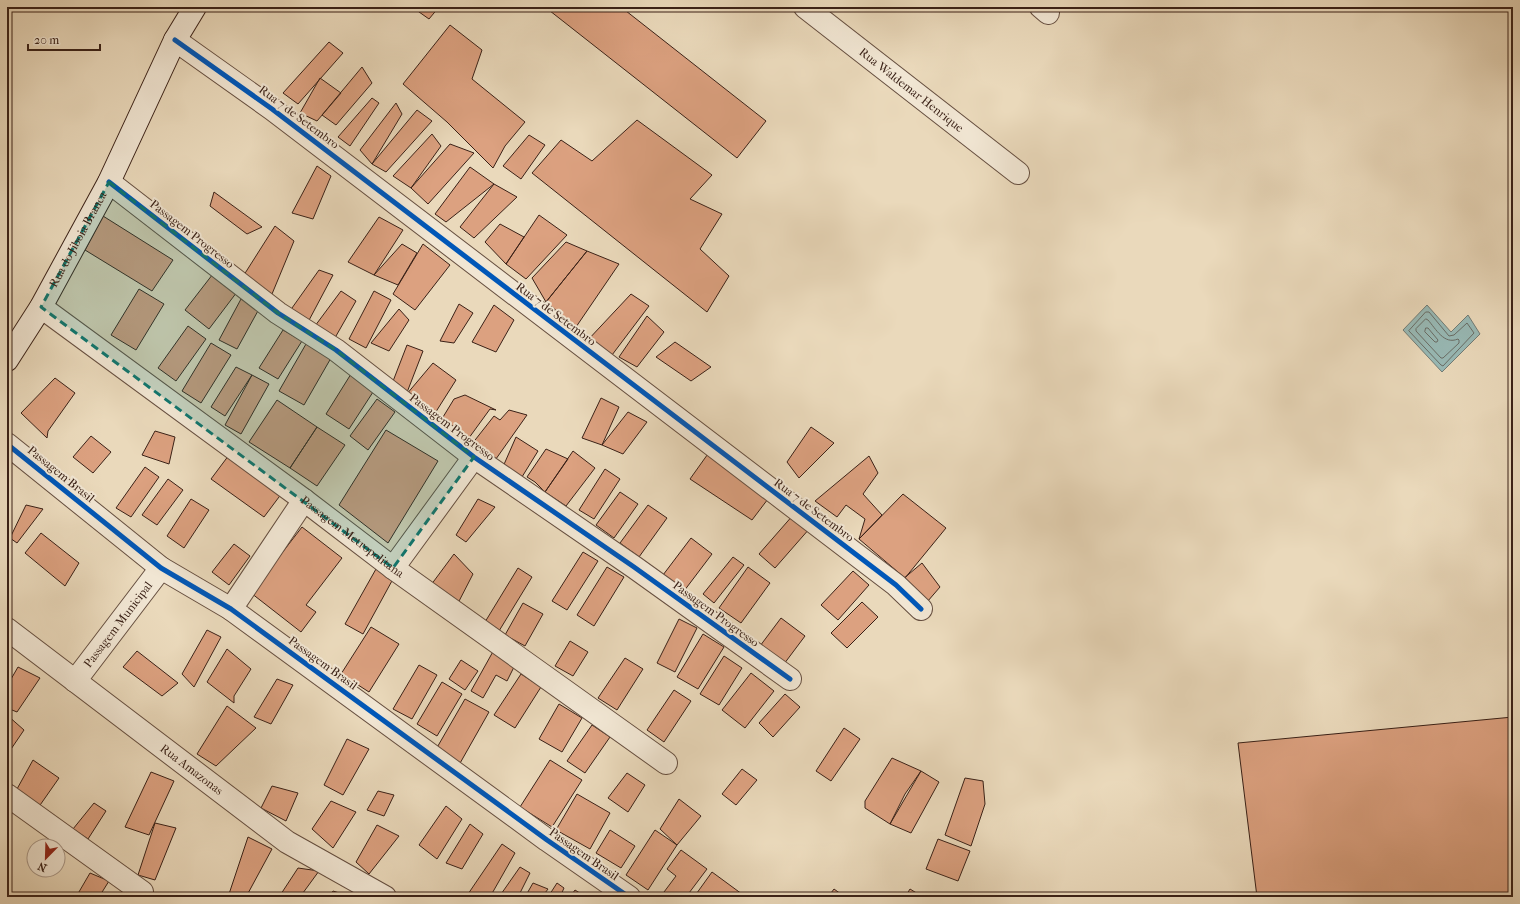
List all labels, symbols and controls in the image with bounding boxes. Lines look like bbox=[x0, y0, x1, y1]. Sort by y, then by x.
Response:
scale bar bbox=[28, 26, 100, 52]
text: 20 m bbox=[34, 33, 59, 47]
street label: Rua Waldemar Henrique bbox=[856, 45, 967, 135]
street label: Rua 7 de Setembro bbox=[256, 82, 342, 152]
street label: Rua do Jiboia Branca bbox=[46, 189, 110, 290]
street label: Passagem Progresso bbox=[147, 197, 237, 271]
street label: Rua 7 de Setembro bbox=[513, 279, 599, 349]
street label: Passagem Progresso bbox=[407, 390, 497, 464]
street label: Passagem Brasil bbox=[25, 443, 98, 506]
street label: Rua 7 de Setembro bbox=[771, 475, 857, 545]
street label: Passagem Metropolitana bbox=[298, 493, 407, 581]
street label: Passagem Municipal bbox=[81, 578, 156, 670]
street label: Passagem Progresso bbox=[670, 578, 762, 650]
street label: Passagem Brasil bbox=[286, 633, 361, 693]
street label: Rua Amazonas bbox=[158, 741, 226, 798]
street label: Passagem Brasil bbox=[547, 825, 622, 884]
north arrow bbox=[26, 838, 66, 878]
text: N bbox=[35, 859, 49, 874]

